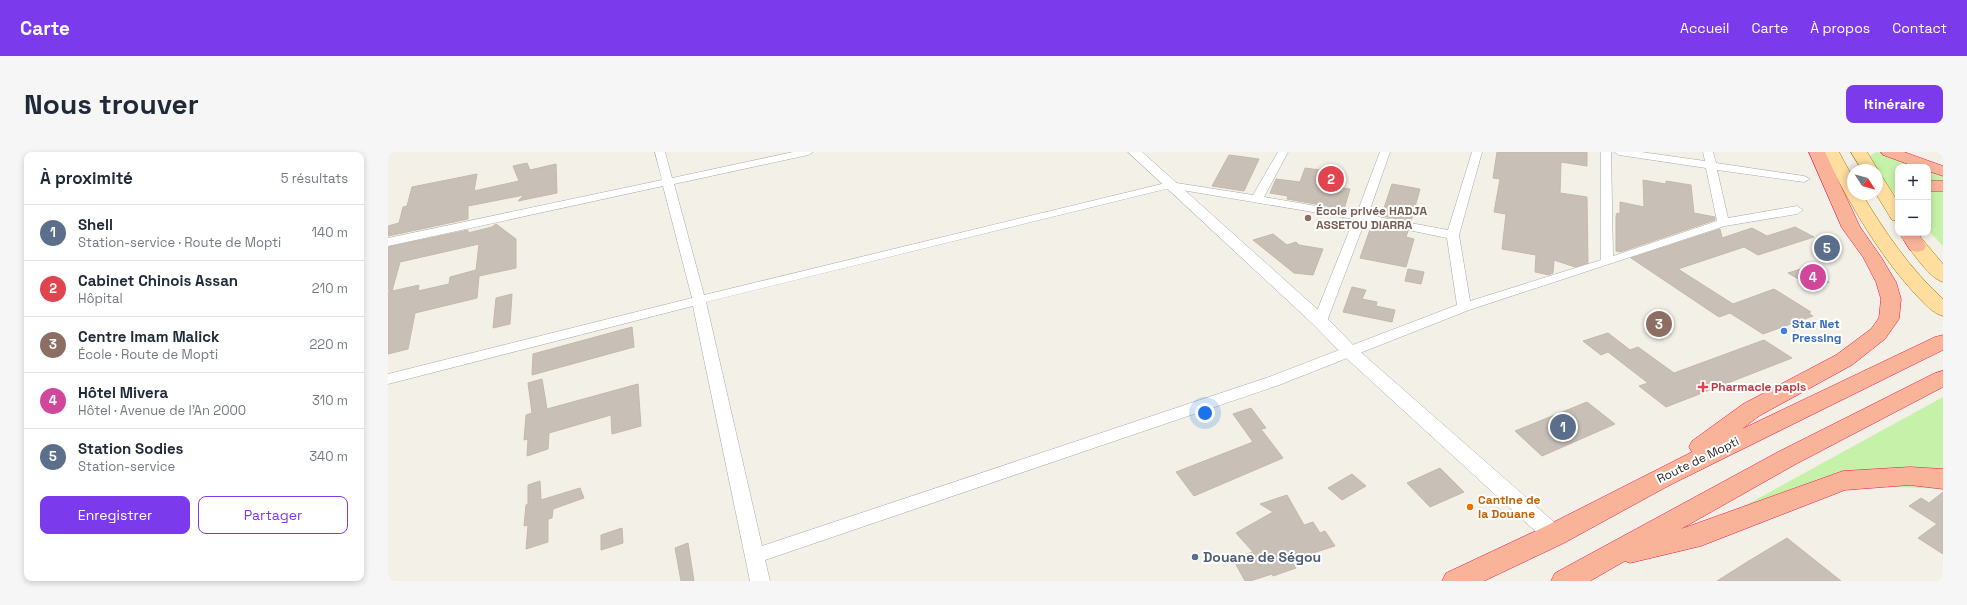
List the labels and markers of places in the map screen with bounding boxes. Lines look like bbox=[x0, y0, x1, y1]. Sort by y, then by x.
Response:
pin: 2 bbox=[1318, 164, 1344, 194]
place label: École privée HADJA ASSETOU DIARRA bbox=[1316, 203, 1427, 233]
marker: École privée HADJA ASSETOU DIARRA bbox=[1303, 213, 1313, 223]
pin: 5 bbox=[1814, 233, 1840, 263]
pin: 4 bbox=[1800, 262, 1826, 292]
pin: 3 bbox=[1646, 309, 1672, 339]
place label: Star Net Pressing bbox=[1792, 316, 1842, 346]
marker: Star Net Pressing bbox=[1779, 326, 1789, 336]
place label: Pharmacie papis bbox=[1711, 379, 1806, 395]
marker: Pharmacie papis bbox=[1698, 382, 1708, 392]
pin: 1 bbox=[1550, 412, 1576, 442]
place label: Cantine de la Douane bbox=[1478, 492, 1541, 522]
marker: Cantine de la Douane bbox=[1465, 502, 1475, 512]
place label: Douane de Ségou bbox=[1203, 548, 1321, 566]
marker: Douane de Ségou bbox=[1190, 552, 1200, 562]

